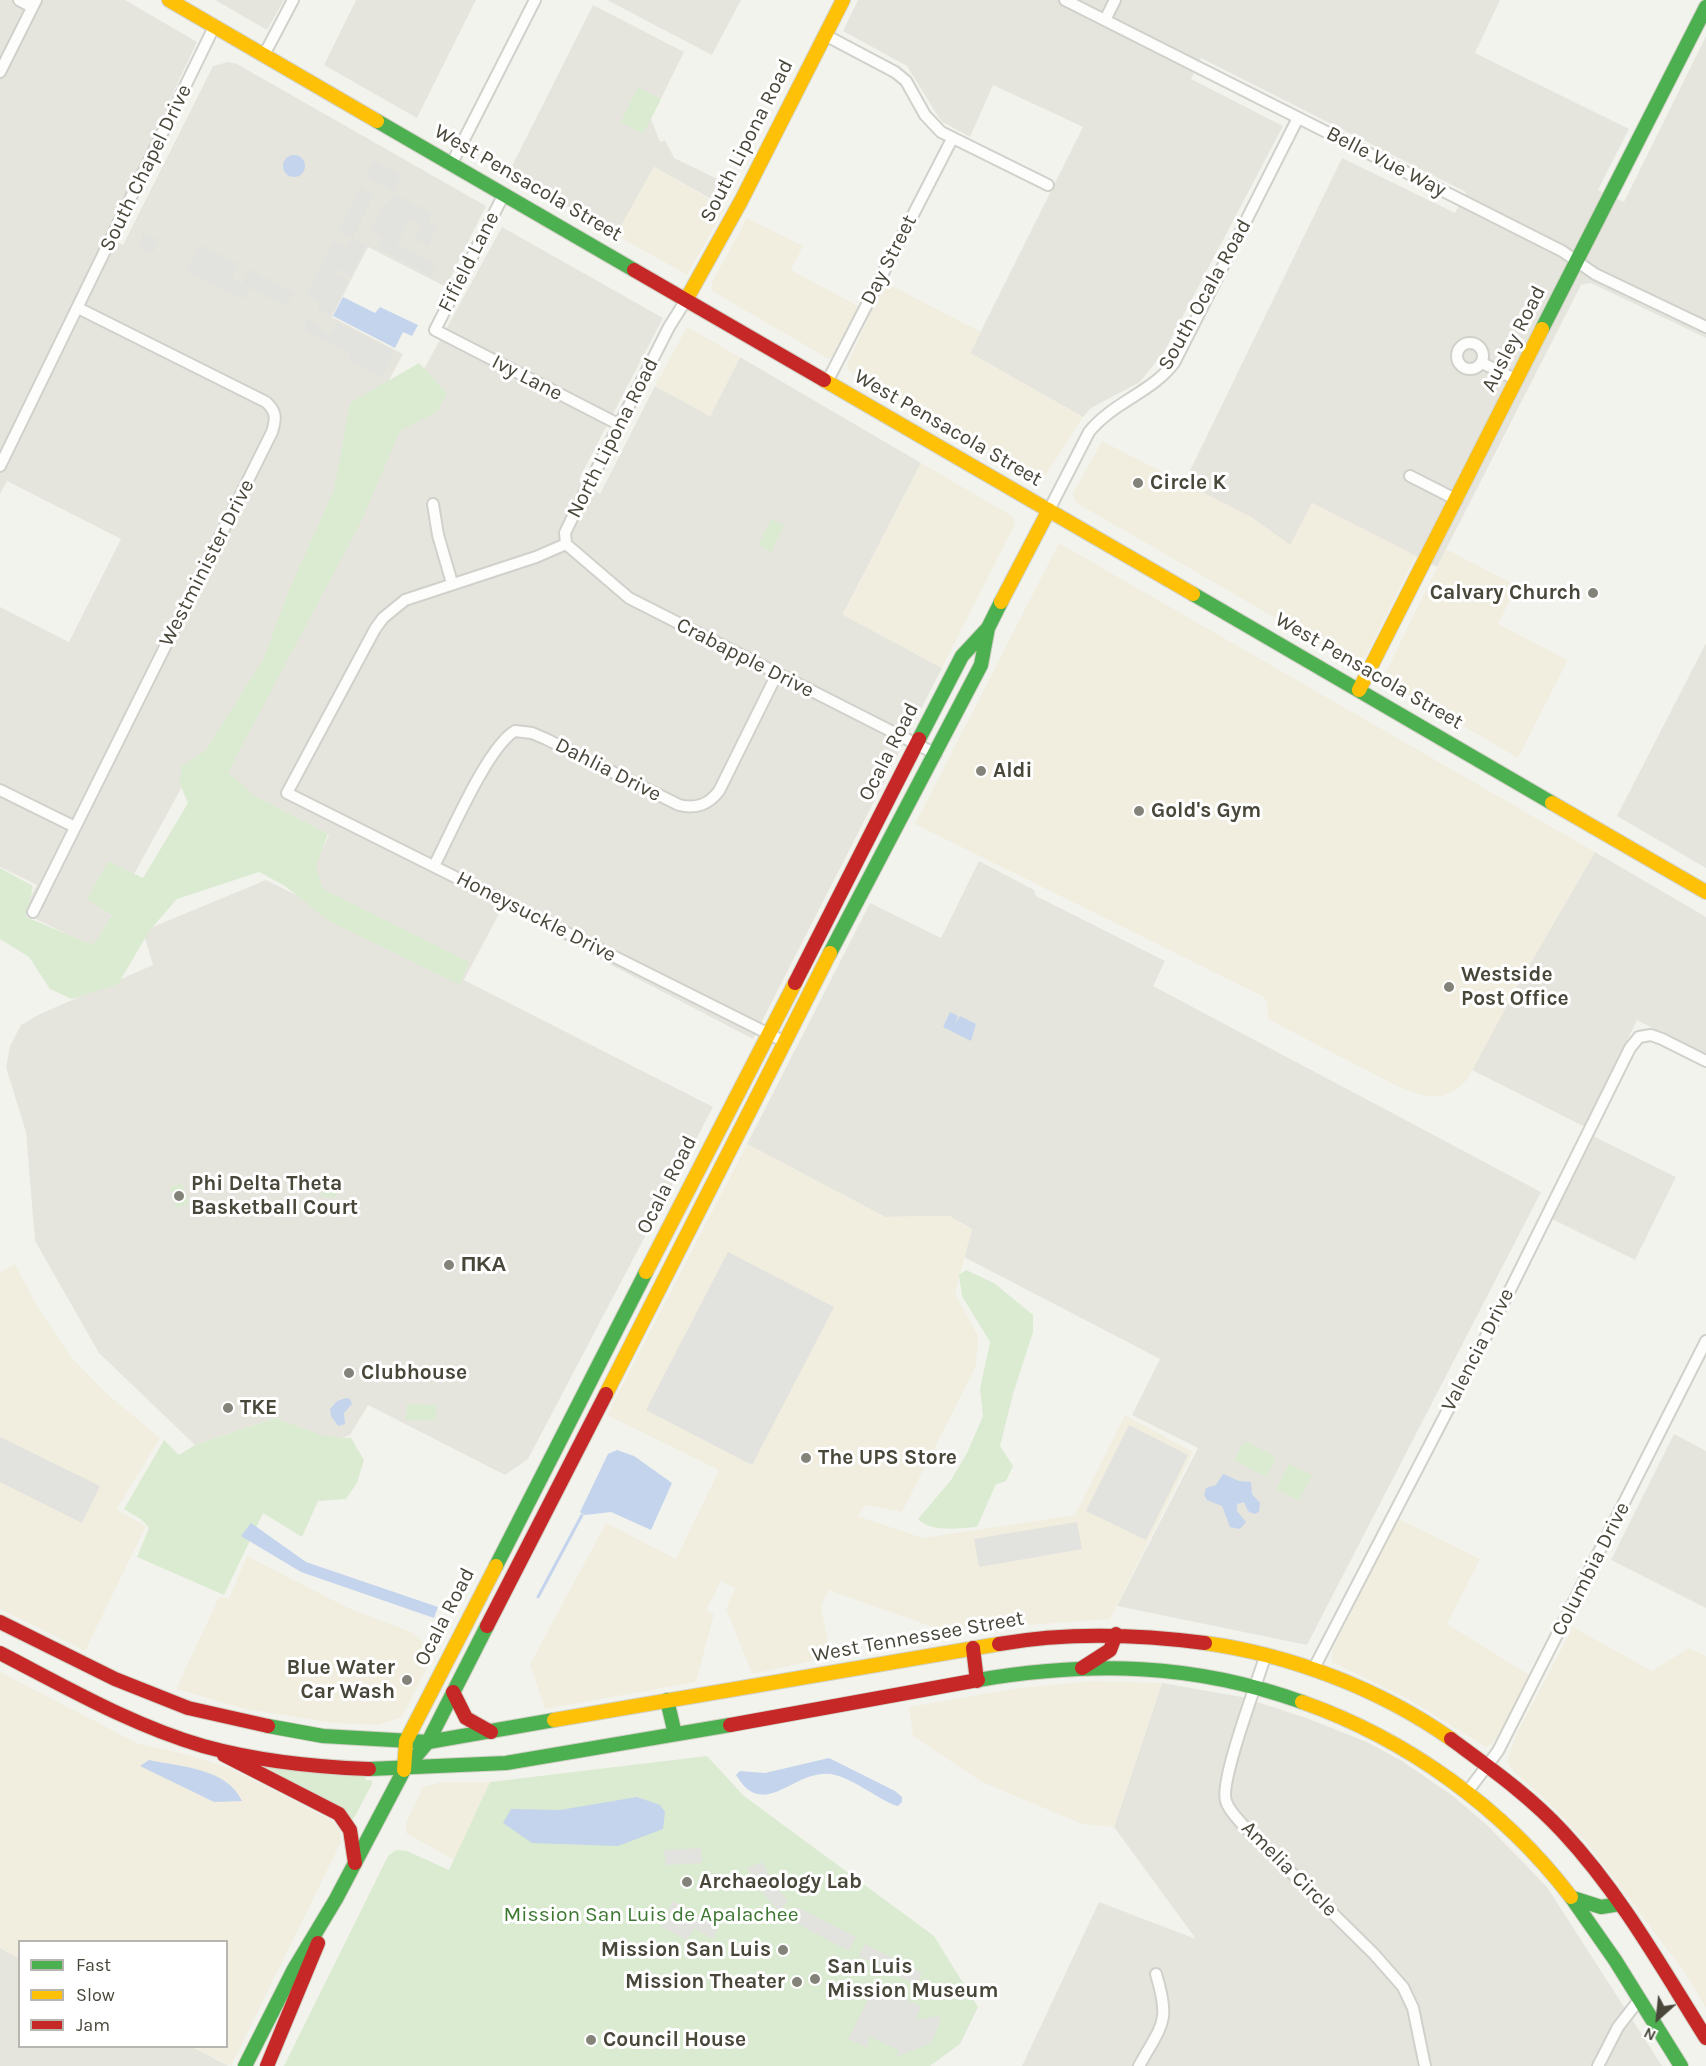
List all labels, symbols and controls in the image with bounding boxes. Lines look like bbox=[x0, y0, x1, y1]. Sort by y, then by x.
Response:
street label: South Lipona Road bbox=[695, 55, 799, 227]
street label: South Chapel Drive bbox=[95, 80, 197, 256]
street label: West Pensacola Street bbox=[430, 119, 626, 247]
street label: Belle Vue Way bbox=[1322, 121, 1450, 203]
street label: Fifield Lane bbox=[433, 207, 505, 317]
street label: Day Street bbox=[856, 211, 922, 309]
street label: South Ocala Road bbox=[1153, 215, 1257, 375]
street label: Ausley Road bbox=[1477, 282, 1551, 396]
street label: Ivy Lane bbox=[487, 350, 567, 406]
street label: North Lipona Road bbox=[562, 354, 664, 522]
street label: West Pensacola Street bbox=[850, 364, 1046, 492]
place label: Circle K bbox=[1150, 470, 1226, 496]
street label: Westminister Drive bbox=[154, 475, 260, 651]
marker: Circle K bbox=[1131, 476, 1145, 490]
place label: Calvary Church bbox=[1430, 580, 1581, 606]
marker: Calvary Church bbox=[1586, 586, 1600, 600]
street label: West Pensacola Street bbox=[1271, 607, 1467, 735]
street label: Crabapple Drive bbox=[672, 612, 818, 704]
street label: Ocala Road bbox=[854, 699, 924, 805]
street label: Dahlia Drive bbox=[551, 732, 665, 808]
place label: Aldi bbox=[993, 758, 1032, 784]
marker: Aldi bbox=[974, 764, 988, 778]
place label: Gold's Gym bbox=[1151, 798, 1261, 824]
marker: Gold's Gym bbox=[1132, 804, 1146, 818]
street label: Honeysuckle Drive bbox=[452, 866, 620, 968]
place label: Westside Post Office bbox=[1461, 962, 1569, 1012]
marker: Westside Post Office bbox=[1442, 980, 1456, 994]
street label: Ocala Road bbox=[632, 1132, 702, 1238]
place label: Phi Delta Theta Basketball Court bbox=[191, 1171, 358, 1221]
marker: Phi Delta Theta Basketball Court bbox=[172, 1189, 186, 1203]
place label: ΠΚΑ bbox=[461, 1252, 506, 1278]
marker: ΠΚΑ bbox=[442, 1258, 456, 1272]
street label: Valencia Drive bbox=[1436, 1284, 1520, 1416]
place label: Clubhouse bbox=[361, 1360, 467, 1386]
marker: Clubhouse bbox=[342, 1366, 356, 1380]
place label: TKE bbox=[240, 1395, 277, 1421]
marker: TKE bbox=[221, 1401, 235, 1415]
place label: The UPS Store bbox=[818, 1445, 957, 1471]
marker: The UPS Store bbox=[799, 1451, 813, 1465]
street label: Columbia Drive bbox=[1546, 1498, 1636, 1640]
street label: Ocala Road bbox=[410, 1564, 480, 1670]
street label: West Tennessee Street bbox=[810, 1606, 1026, 1668]
place label: Blue Water Car Wash bbox=[286, 1655, 395, 1705]
marker: Blue Water Car Wash bbox=[400, 1673, 414, 1687]
street label: Amelia Circle bbox=[1236, 1816, 1342, 1922]
place label: Archaeology Lab bbox=[699, 1869, 862, 1895]
marker: Archaeology Lab bbox=[680, 1875, 694, 1889]
park label: Mission San Luis de Apalachee bbox=[504, 1902, 798, 1928]
place label: Mission San Luis bbox=[601, 1937, 771, 1963]
legend bbox=[18, 1940, 228, 2048]
marker: Mission San Luis bbox=[776, 1943, 790, 1957]
text: Fast bbox=[76, 1954, 111, 1976]
place label: San Luis Mission Museum bbox=[827, 1954, 998, 2004]
place label: Mission Theater bbox=[625, 1969, 785, 1995]
marker: San Luis Mission Museum bbox=[808, 1972, 822, 1986]
marker: Mission Theater bbox=[790, 1975, 804, 1989]
text: Slow bbox=[76, 1984, 115, 2006]
north arrow bbox=[1628, 1988, 1688, 2048]
text: Jam bbox=[76, 2014, 110, 2036]
text: N bbox=[1640, 2023, 1659, 2046]
place label: Council House bbox=[603, 2027, 746, 2053]
marker: Council House bbox=[584, 2033, 598, 2047]

